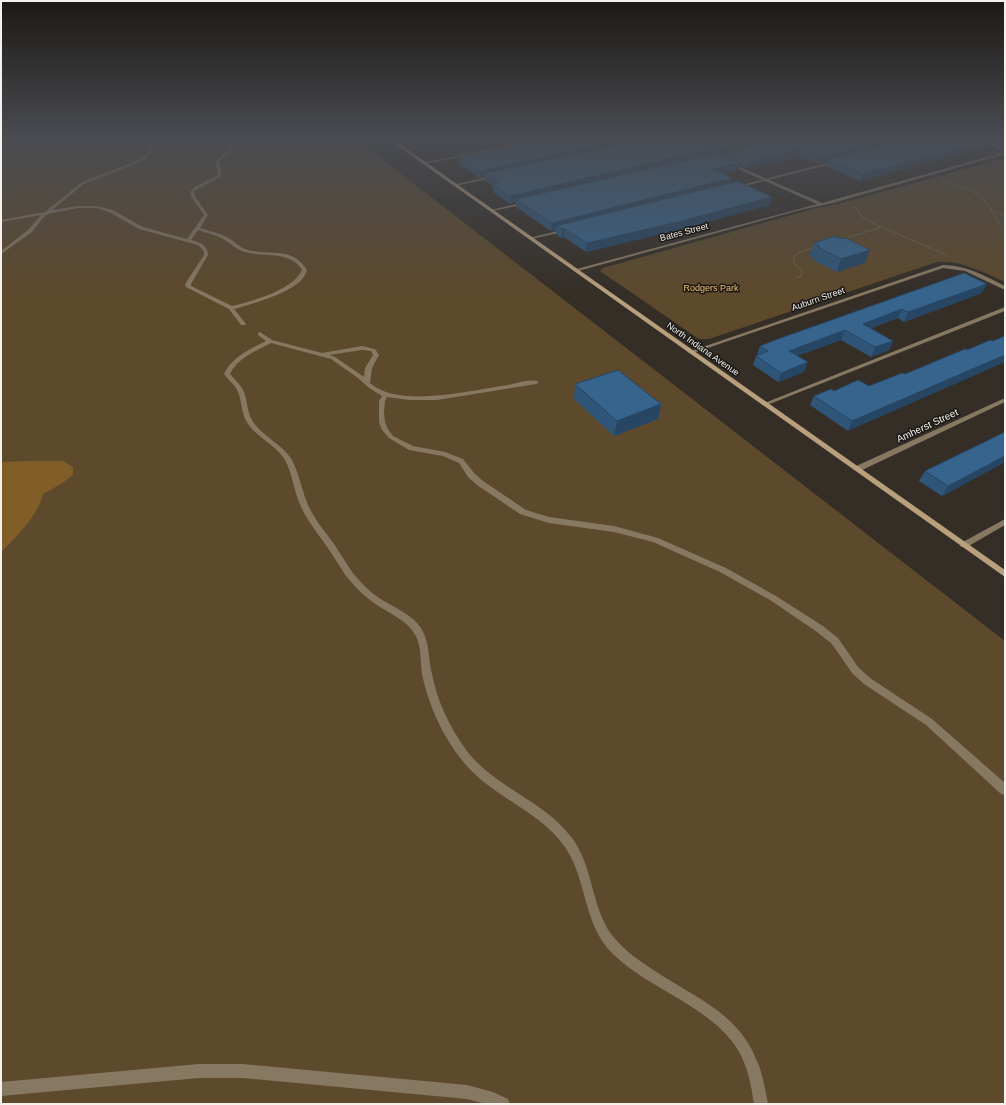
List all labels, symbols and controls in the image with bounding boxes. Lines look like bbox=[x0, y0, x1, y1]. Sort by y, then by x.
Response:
street label: Bates Street bbox=[659, 221, 710, 243]
park label: Rodgers Park bbox=[683, 283, 739, 293]
street label: Auburn Street bbox=[790, 285, 846, 313]
street label: North Indiana Avenue bbox=[665, 320, 741, 378]
street label: Amherst Street bbox=[895, 406, 960, 445]

